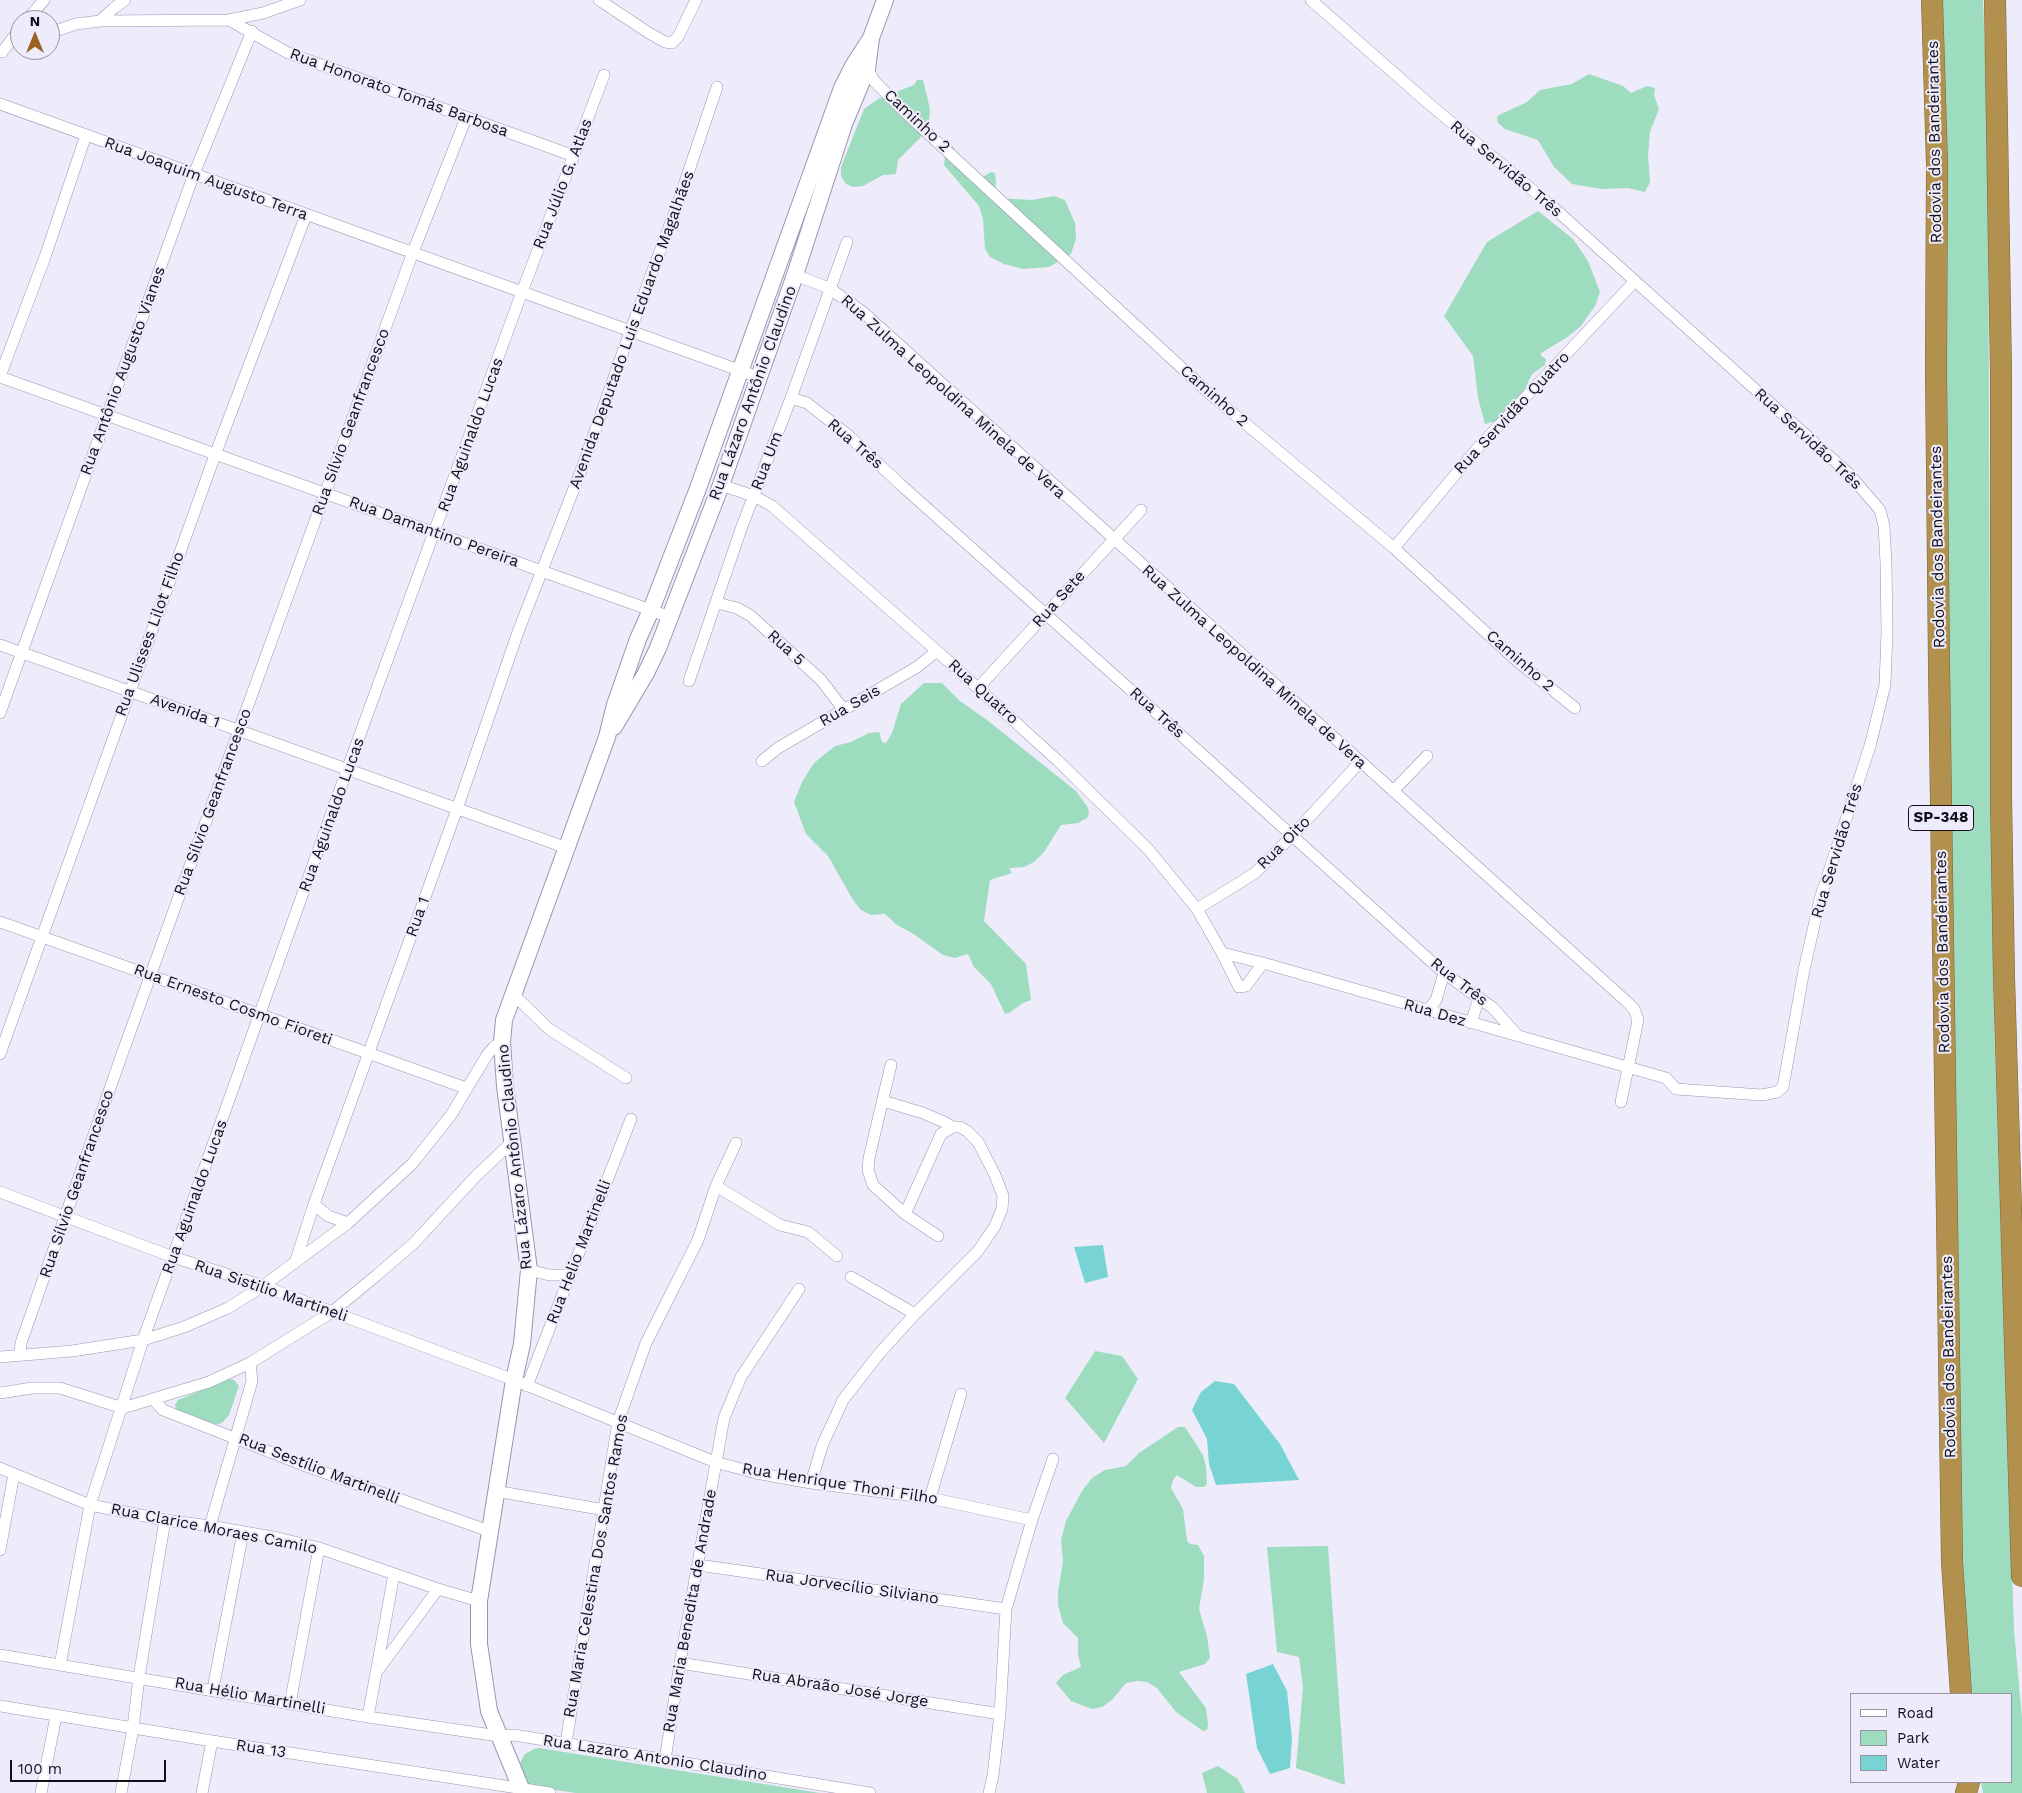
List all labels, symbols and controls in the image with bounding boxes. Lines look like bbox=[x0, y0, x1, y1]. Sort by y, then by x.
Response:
north arrow bbox=[10, 10, 60, 60]
text: N bbox=[30, 13, 40, 29]
street label: Rodovia dos Bandeirantes bbox=[1924, 41, 1946, 243]
street label: Rua Honorato Tomás Barbosa bbox=[287, 44, 511, 142]
street label: Caminho 2 bbox=[880, 85, 954, 157]
street label: Rua Júlio G. Atlas bbox=[529, 116, 597, 252]
street label: Rua Servidão Três bbox=[1446, 117, 1566, 221]
street label: Rua Joaquim Augusto Terra bbox=[102, 133, 310, 225]
street label: Avenida Deputado Luis Eduardo Magalhães bbox=[565, 168, 699, 492]
street label: Rua Antônio Augusto Vianes bbox=[76, 264, 170, 478]
street label: Rua Lázaro Antônio Claudino bbox=[705, 283, 801, 503]
street label: Rua Zulma Leopoldina Minela de Vera bbox=[837, 291, 1069, 503]
street label: Rua Sílvio Geanfrancesco bbox=[308, 326, 394, 518]
street label: Rua Servidão Quatro bbox=[1450, 348, 1574, 478]
street label: Rua Aguinaldo Lucas bbox=[434, 355, 508, 515]
street label: Caminho 2 bbox=[1176, 361, 1252, 431]
street label: Rua Servidão Três bbox=[1750, 384, 1866, 494]
street label: Rua Três bbox=[823, 415, 887, 473]
street label: Rua Um bbox=[747, 429, 787, 493]
street label: Rodovia dos Bandeirantes bbox=[1927, 446, 1949, 648]
street label: Rua Damantino Pereira bbox=[346, 492, 522, 572]
street label: Rua Ulisses Lilot Filho bbox=[111, 549, 189, 719]
street label: Rua Zulma Leopoldina Minela de Vera bbox=[1138, 561, 1370, 773]
street label: Rua Sete bbox=[1028, 567, 1090, 631]
street label: Rua 5 bbox=[763, 626, 809, 670]
street label: Caminho 2 bbox=[1482, 626, 1558, 696]
street label: Rua Quatro bbox=[944, 655, 1022, 729]
street label: Rua Seis bbox=[816, 681, 884, 731]
street label: Rua Três bbox=[1126, 683, 1188, 743]
street label: Avenida 1 bbox=[148, 690, 222, 732]
street label: Rua Sílvio Geanfrancesco bbox=[170, 706, 256, 898]
street label: Rua Aguinaldo Lucas bbox=[295, 735, 369, 895]
street label: Rua Servidão Três bbox=[1807, 781, 1867, 921]
road number: SP-348 bbox=[1908, 806, 1974, 830]
street label: Rua Oito bbox=[1253, 812, 1315, 874]
street label: Rodovia dos Bandeirantes bbox=[1932, 851, 1954, 1053]
street label: Rua 1 bbox=[402, 894, 434, 940]
street label: Rua Três bbox=[1427, 954, 1491, 1010]
street label: Rua Ernesto Cosmo Fioreti bbox=[131, 960, 335, 1050]
street label: Rua Dez bbox=[1402, 995, 1468, 1031]
street label: Rua Lázaro Antônio Claudino bbox=[494, 1043, 536, 1271]
street label: Rua Sílvio Geanfrancesco bbox=[36, 1087, 118, 1281]
street label: Rua Aguinaldo Lucas bbox=[158, 1117, 232, 1277]
street label: Rua Helio Martinelli bbox=[543, 1177, 615, 1327]
street label: Rua Sistilio Martineli bbox=[192, 1256, 350, 1326]
street label: Rodovia dos Bandeirantes bbox=[1938, 1256, 1960, 1458]
street label: Rua Maria Celestina Dos Santos Ramos bbox=[560, 1413, 632, 1719]
street label: Rua Sestílio Martinelli bbox=[236, 1429, 402, 1509]
street label: Rua Henrique Thoni Filho bbox=[741, 1459, 939, 1509]
street label: Rua Maria Benedita de Andrade bbox=[659, 1488, 721, 1734]
street label: Rua Clarice Moraes Camilo bbox=[109, 1500, 319, 1558]
street label: Rua Jorvecílio Silviano bbox=[764, 1565, 940, 1609]
street label: Rua Abraão José Jorge bbox=[750, 1665, 930, 1711]
street label: Rua Hélio Martinelli bbox=[173, 1673, 327, 1719]
legend bbox=[1850, 1693, 2012, 1783]
text: Road bbox=[1897, 1704, 1934, 1722]
text: Park bbox=[1897, 1729, 1929, 1747]
street label: Rua Lazaro Antonio Claudino bbox=[541, 1731, 769, 1785]
street label: Rua 13 bbox=[235, 1736, 287, 1762]
scale bar bbox=[12, 1750, 169, 1782]
text: Water bbox=[1897, 1754, 1940, 1772]
text: 100 m bbox=[18, 1760, 62, 1778]

